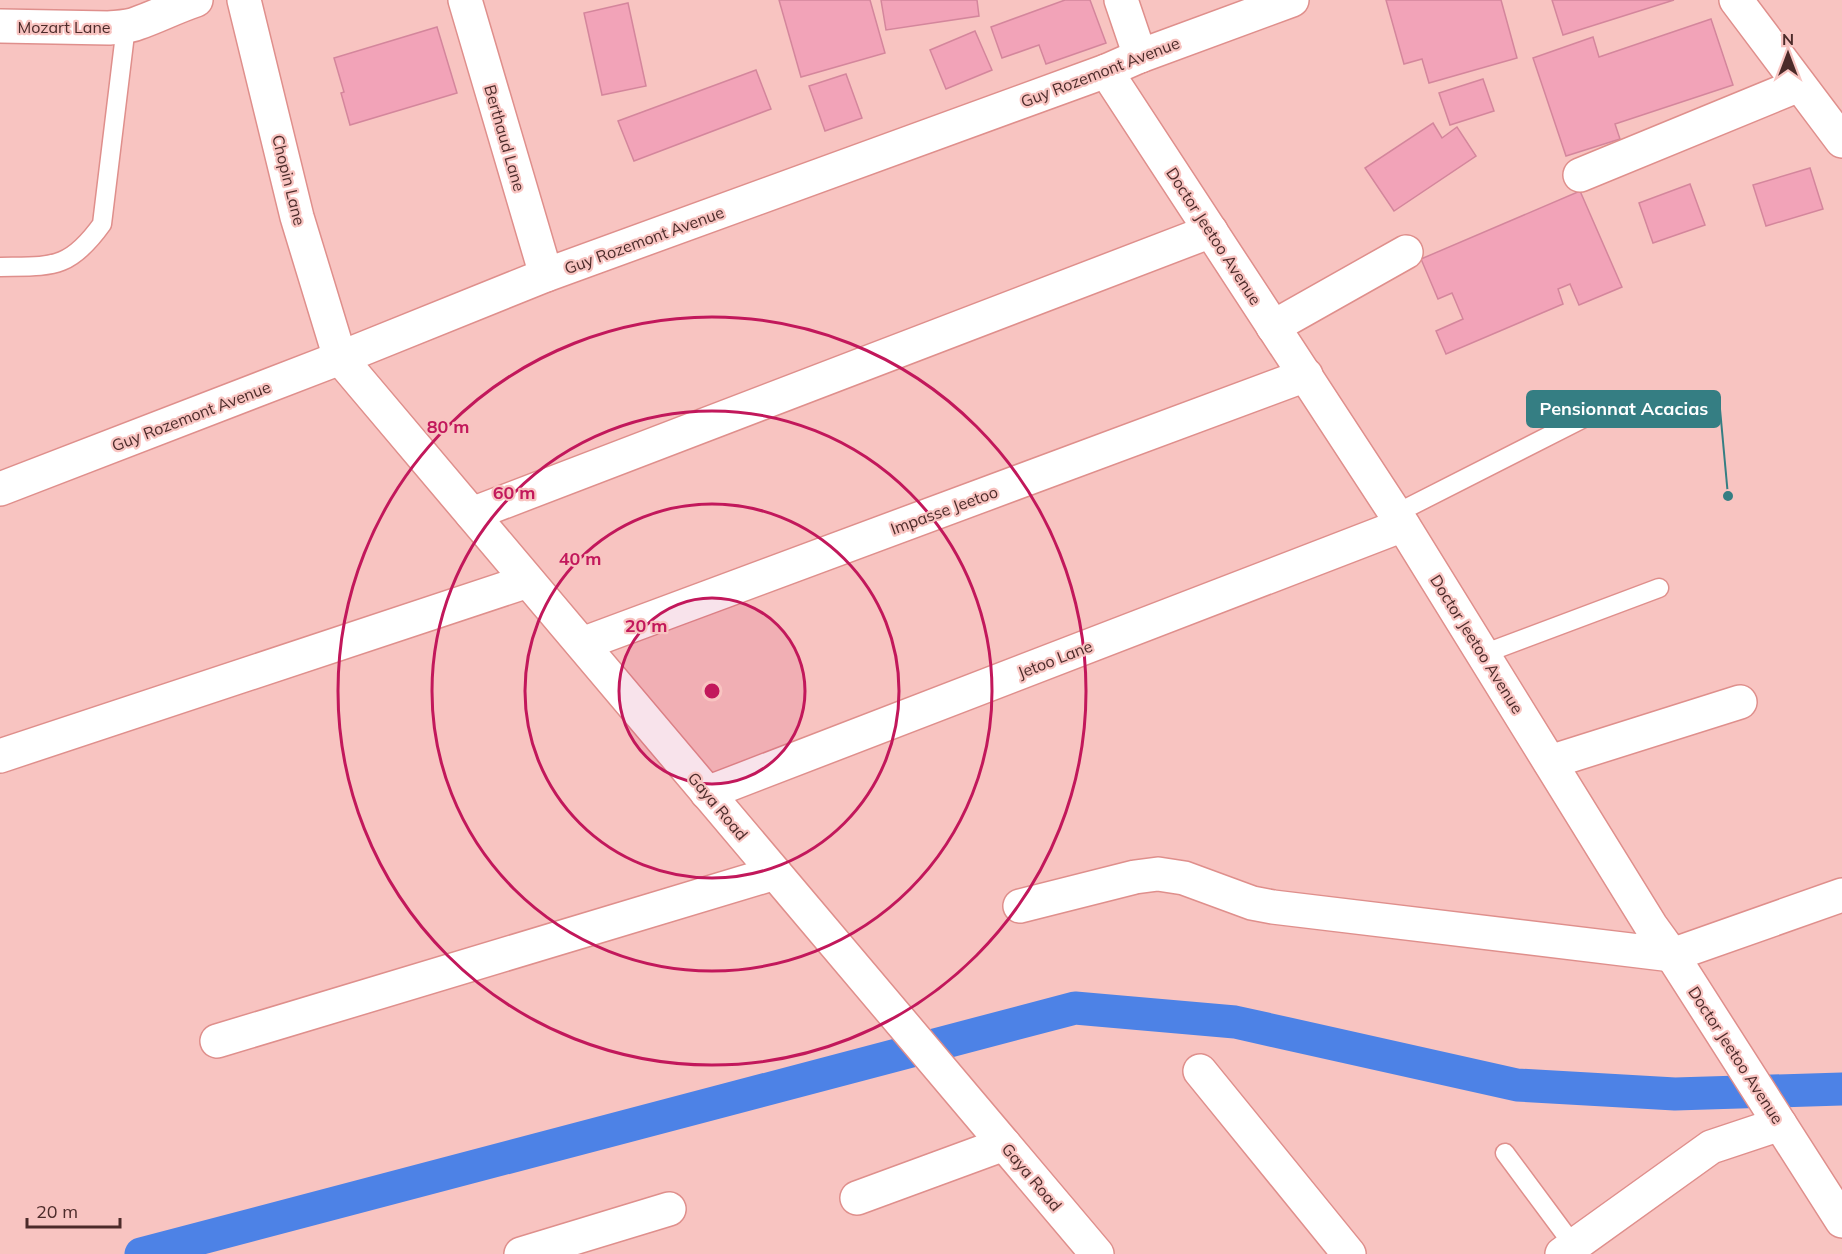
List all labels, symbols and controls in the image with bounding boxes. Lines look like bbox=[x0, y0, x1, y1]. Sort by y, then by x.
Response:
street label: Mozart Lane bbox=[18, 17, 111, 37]
north arrow bbox=[1758, 24, 1818, 84]
text: N bbox=[1782, 29, 1794, 49]
street label: Guy Rozemont Avenue bbox=[1018, 32, 1182, 112]
street label: Berthaud Lane bbox=[480, 82, 530, 194]
street label: Chopin Lane bbox=[268, 133, 310, 227]
street label: Doctor Jeetoo Avenue bbox=[1162, 163, 1266, 309]
street label: Guy Rozemont Avenue bbox=[561, 202, 727, 278]
street label: Guy Rozemont Avenue bbox=[109, 376, 273, 456]
callout: Pensionnat Acacias bbox=[1527, 391, 1720, 427]
text: Pensionnat Acacias bbox=[1540, 397, 1708, 420]
text: 80 m bbox=[427, 415, 469, 438]
text: 60 m bbox=[493, 481, 535, 504]
street label: Impasse Jeetoo bbox=[888, 481, 1000, 539]
text: 40 m bbox=[559, 547, 601, 570]
street label: Doctor Jeetoo Avenue bbox=[1426, 571, 1528, 717]
text: 20 m bbox=[625, 614, 667, 637]
street label: Jetoo Lane bbox=[1015, 636, 1095, 682]
centre of rings bbox=[702, 681, 722, 701]
street label: Gaya Road bbox=[684, 768, 752, 844]
street label: Doctor Jeetoo Avenue bbox=[1684, 982, 1788, 1128]
street label: Gaya Road bbox=[998, 1139, 1066, 1215]
scale bar bbox=[27, 1191, 120, 1229]
text: 20 m bbox=[36, 1200, 78, 1223]

